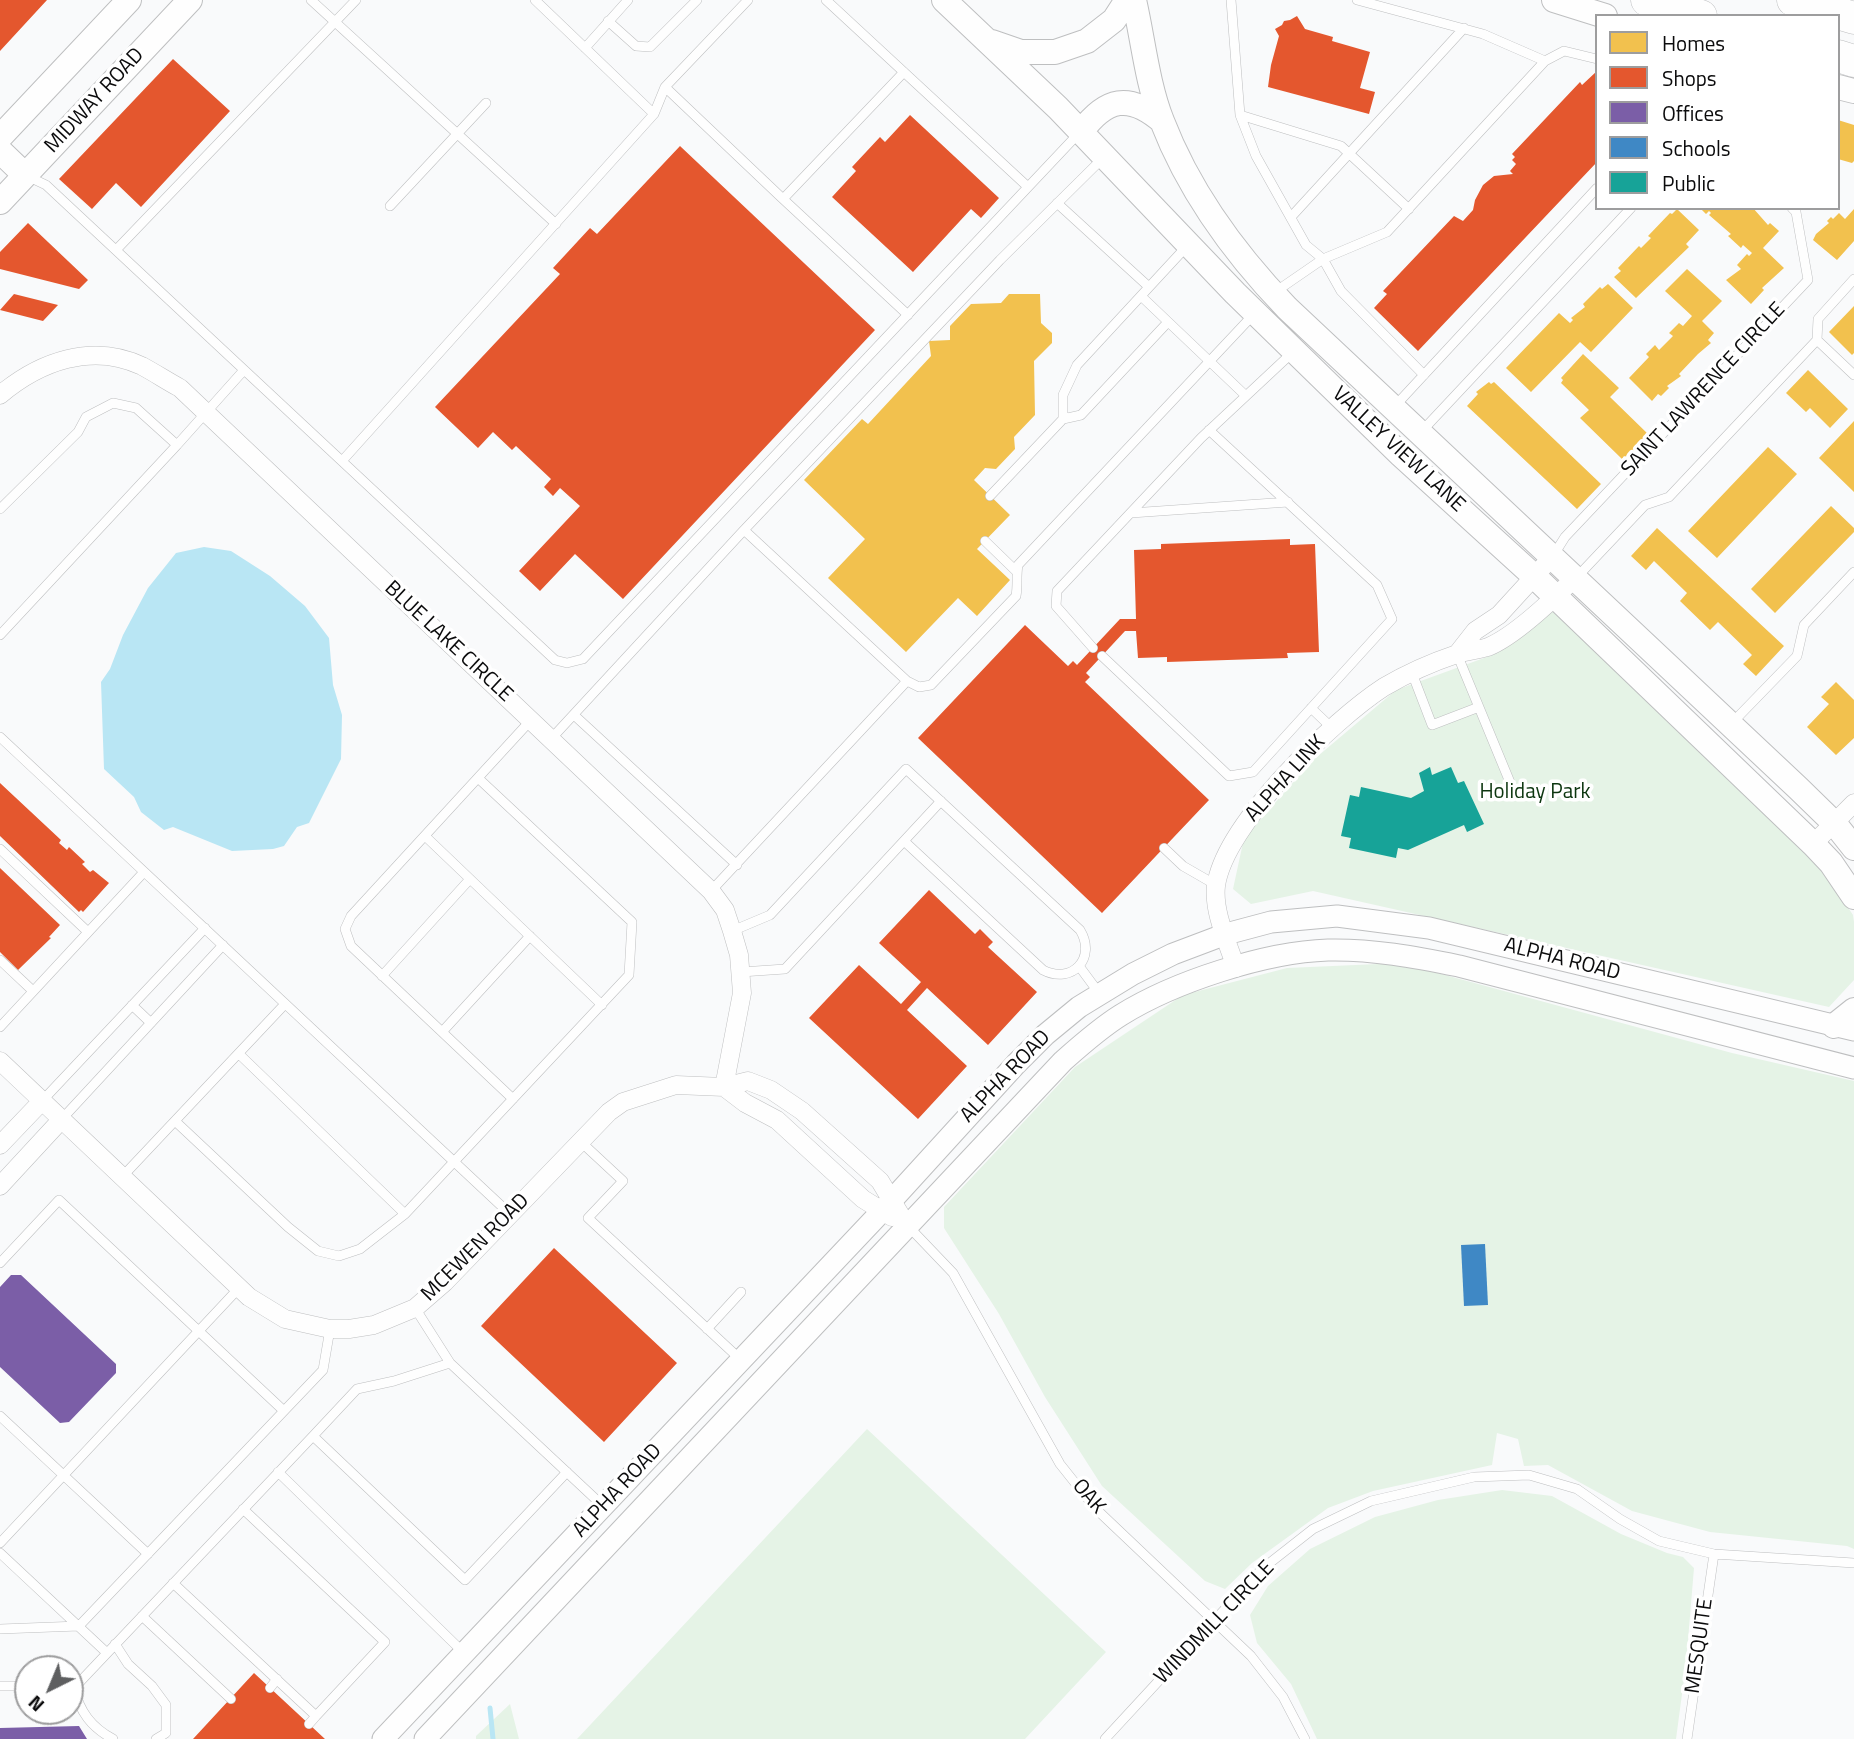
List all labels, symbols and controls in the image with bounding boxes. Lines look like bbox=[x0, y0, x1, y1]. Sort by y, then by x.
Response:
legend bbox=[1595, 14, 1840, 210]
text: Homes bbox=[1662, 27, 1725, 59]
street label: MIDWAY ROAD bbox=[40, 43, 150, 159]
text: Shops bbox=[1662, 62, 1717, 94]
text: Offices bbox=[1662, 97, 1724, 129]
text: Schools bbox=[1662, 132, 1731, 164]
text: Public bbox=[1662, 167, 1715, 199]
street label: SAINT LAWRENCE CIRCLE bbox=[1617, 298, 1791, 482]
street label: VALLEY VIEW LANE bbox=[1326, 382, 1470, 518]
street label: BLUE LAKE CIRCLE bbox=[379, 576, 517, 708]
street label: ALPHA LINK bbox=[1241, 731, 1331, 827]
park label: Holiday Park bbox=[1479, 780, 1591, 806]
street label: ALPHA ROAD bbox=[1501, 933, 1623, 987]
street label: ALPHA ROAD bbox=[956, 1025, 1056, 1129]
street label: MCEWEN ROAD bbox=[417, 1189, 535, 1307]
street label: ALPHA ROAD bbox=[568, 1439, 668, 1543]
street label: OAK bbox=[1066, 1474, 1110, 1520]
street label: WINDMILL CIRCLE bbox=[1150, 1556, 1280, 1690]
street label: MESQUITE bbox=[1681, 1597, 1719, 1695]
north arrow bbox=[14, 1655, 84, 1725]
text: N bbox=[21, 1689, 50, 1719]

